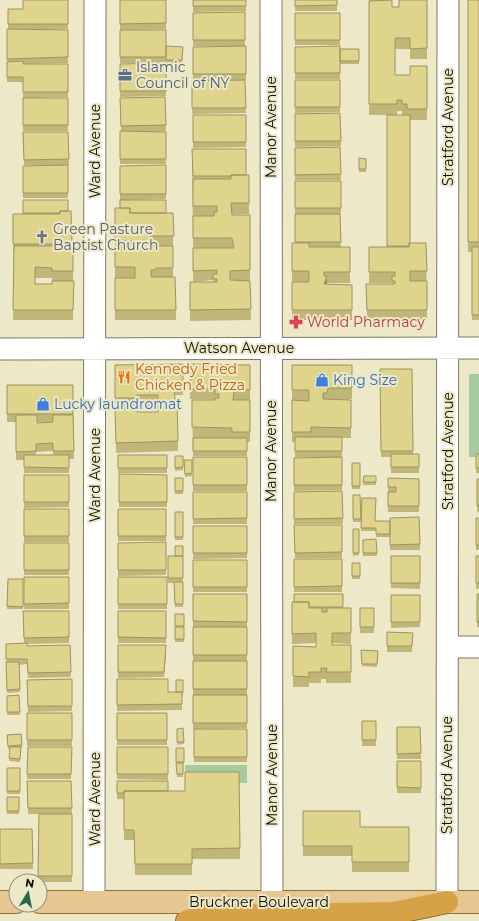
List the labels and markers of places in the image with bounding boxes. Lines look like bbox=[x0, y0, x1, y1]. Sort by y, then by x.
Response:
place label: Islamic Council of NY bbox=[136, 58, 230, 92]
office icon: Islamic Council of NY bbox=[117, 67, 133, 83]
place label: Green Pasture Baptist Church bbox=[53, 220, 158, 254]
church icon: Green Pasture Baptist Church bbox=[34, 229, 50, 245]
place label: World Pharmacy bbox=[307, 313, 425, 331]
pharmacy icon: World Pharmacy bbox=[288, 314, 304, 330]
place label: Kennedy Fried Chicken & Pizza bbox=[135, 360, 245, 394]
restaurant icon: Kennedy Fried Chicken & Pizza bbox=[116, 369, 132, 385]
place label: King Size bbox=[333, 371, 397, 389]
shop icon: King Size bbox=[314, 372, 330, 388]
place label: Lucky laundromat bbox=[54, 395, 182, 413]
shop icon: Lucky laundromat bbox=[35, 396, 51, 412]

